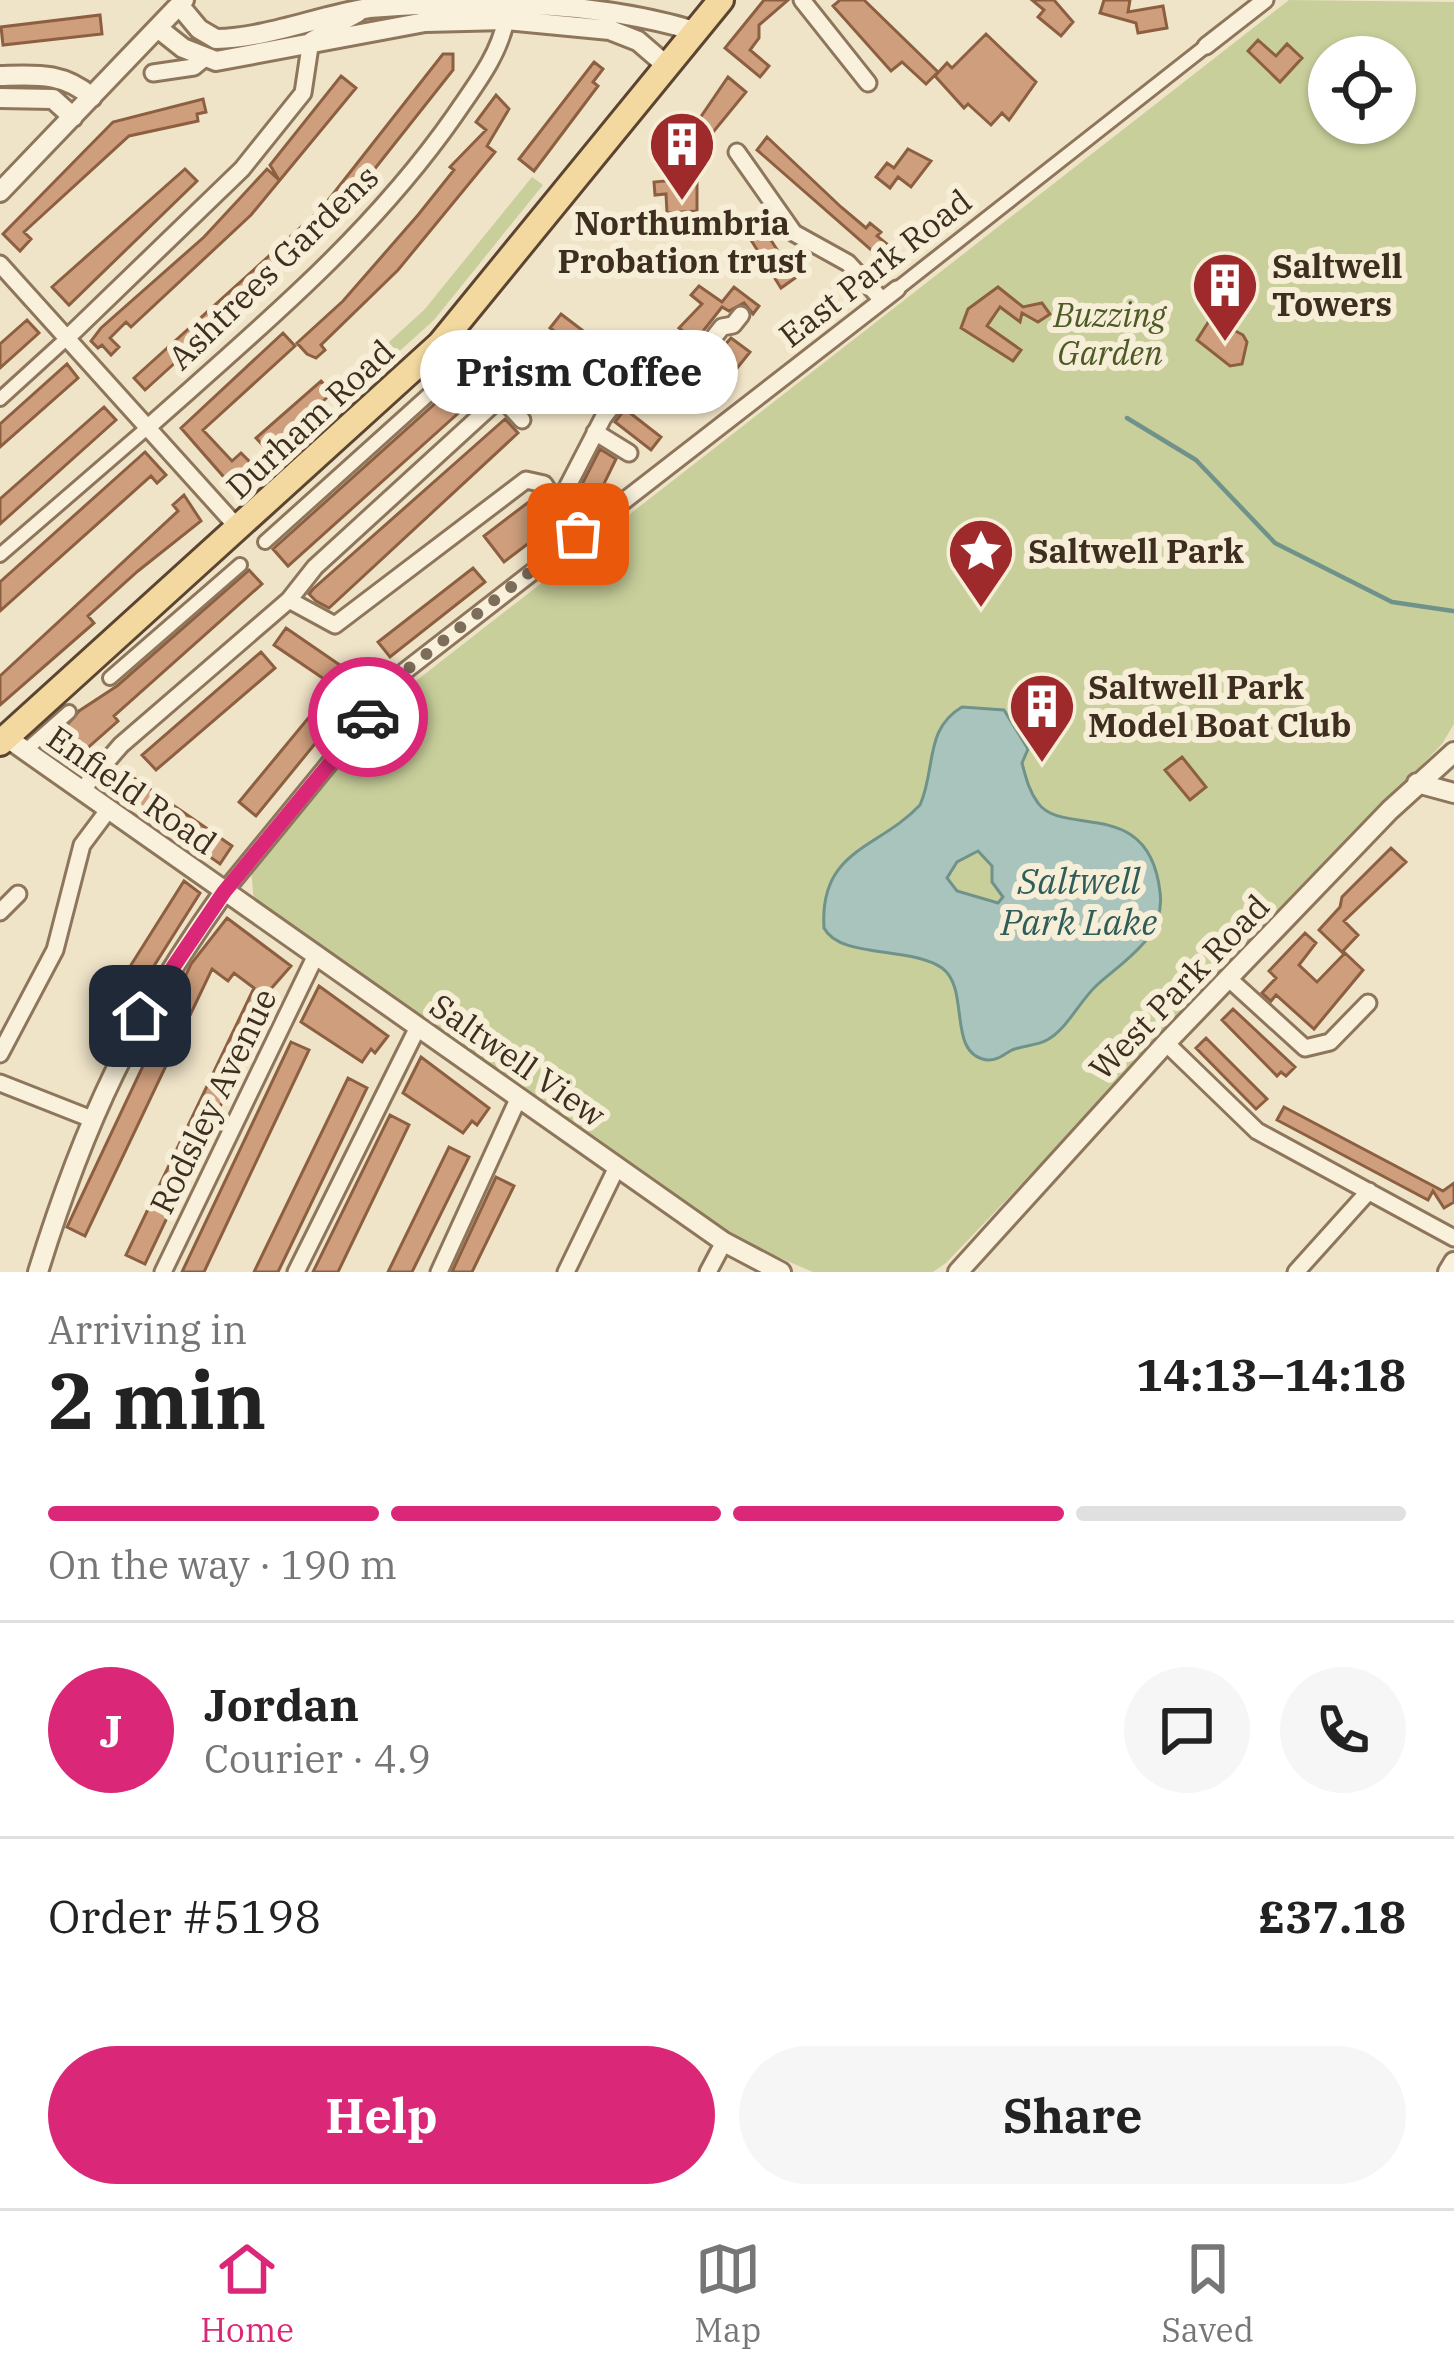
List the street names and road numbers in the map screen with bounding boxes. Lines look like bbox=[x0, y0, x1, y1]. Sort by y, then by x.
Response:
street label: Ashtrees Gardens bbox=[158, 155, 387, 378]
street label: East Park Road bbox=[770, 179, 980, 356]
street label: Durham Road bbox=[216, 330, 403, 508]
street label: Enfield Road bbox=[39, 715, 225, 864]
street label: West Park Road bbox=[1079, 885, 1278, 1089]
street label: Rodsley Avenue bbox=[139, 981, 286, 1221]
street label: Saltwell View bbox=[422, 983, 615, 1136]

